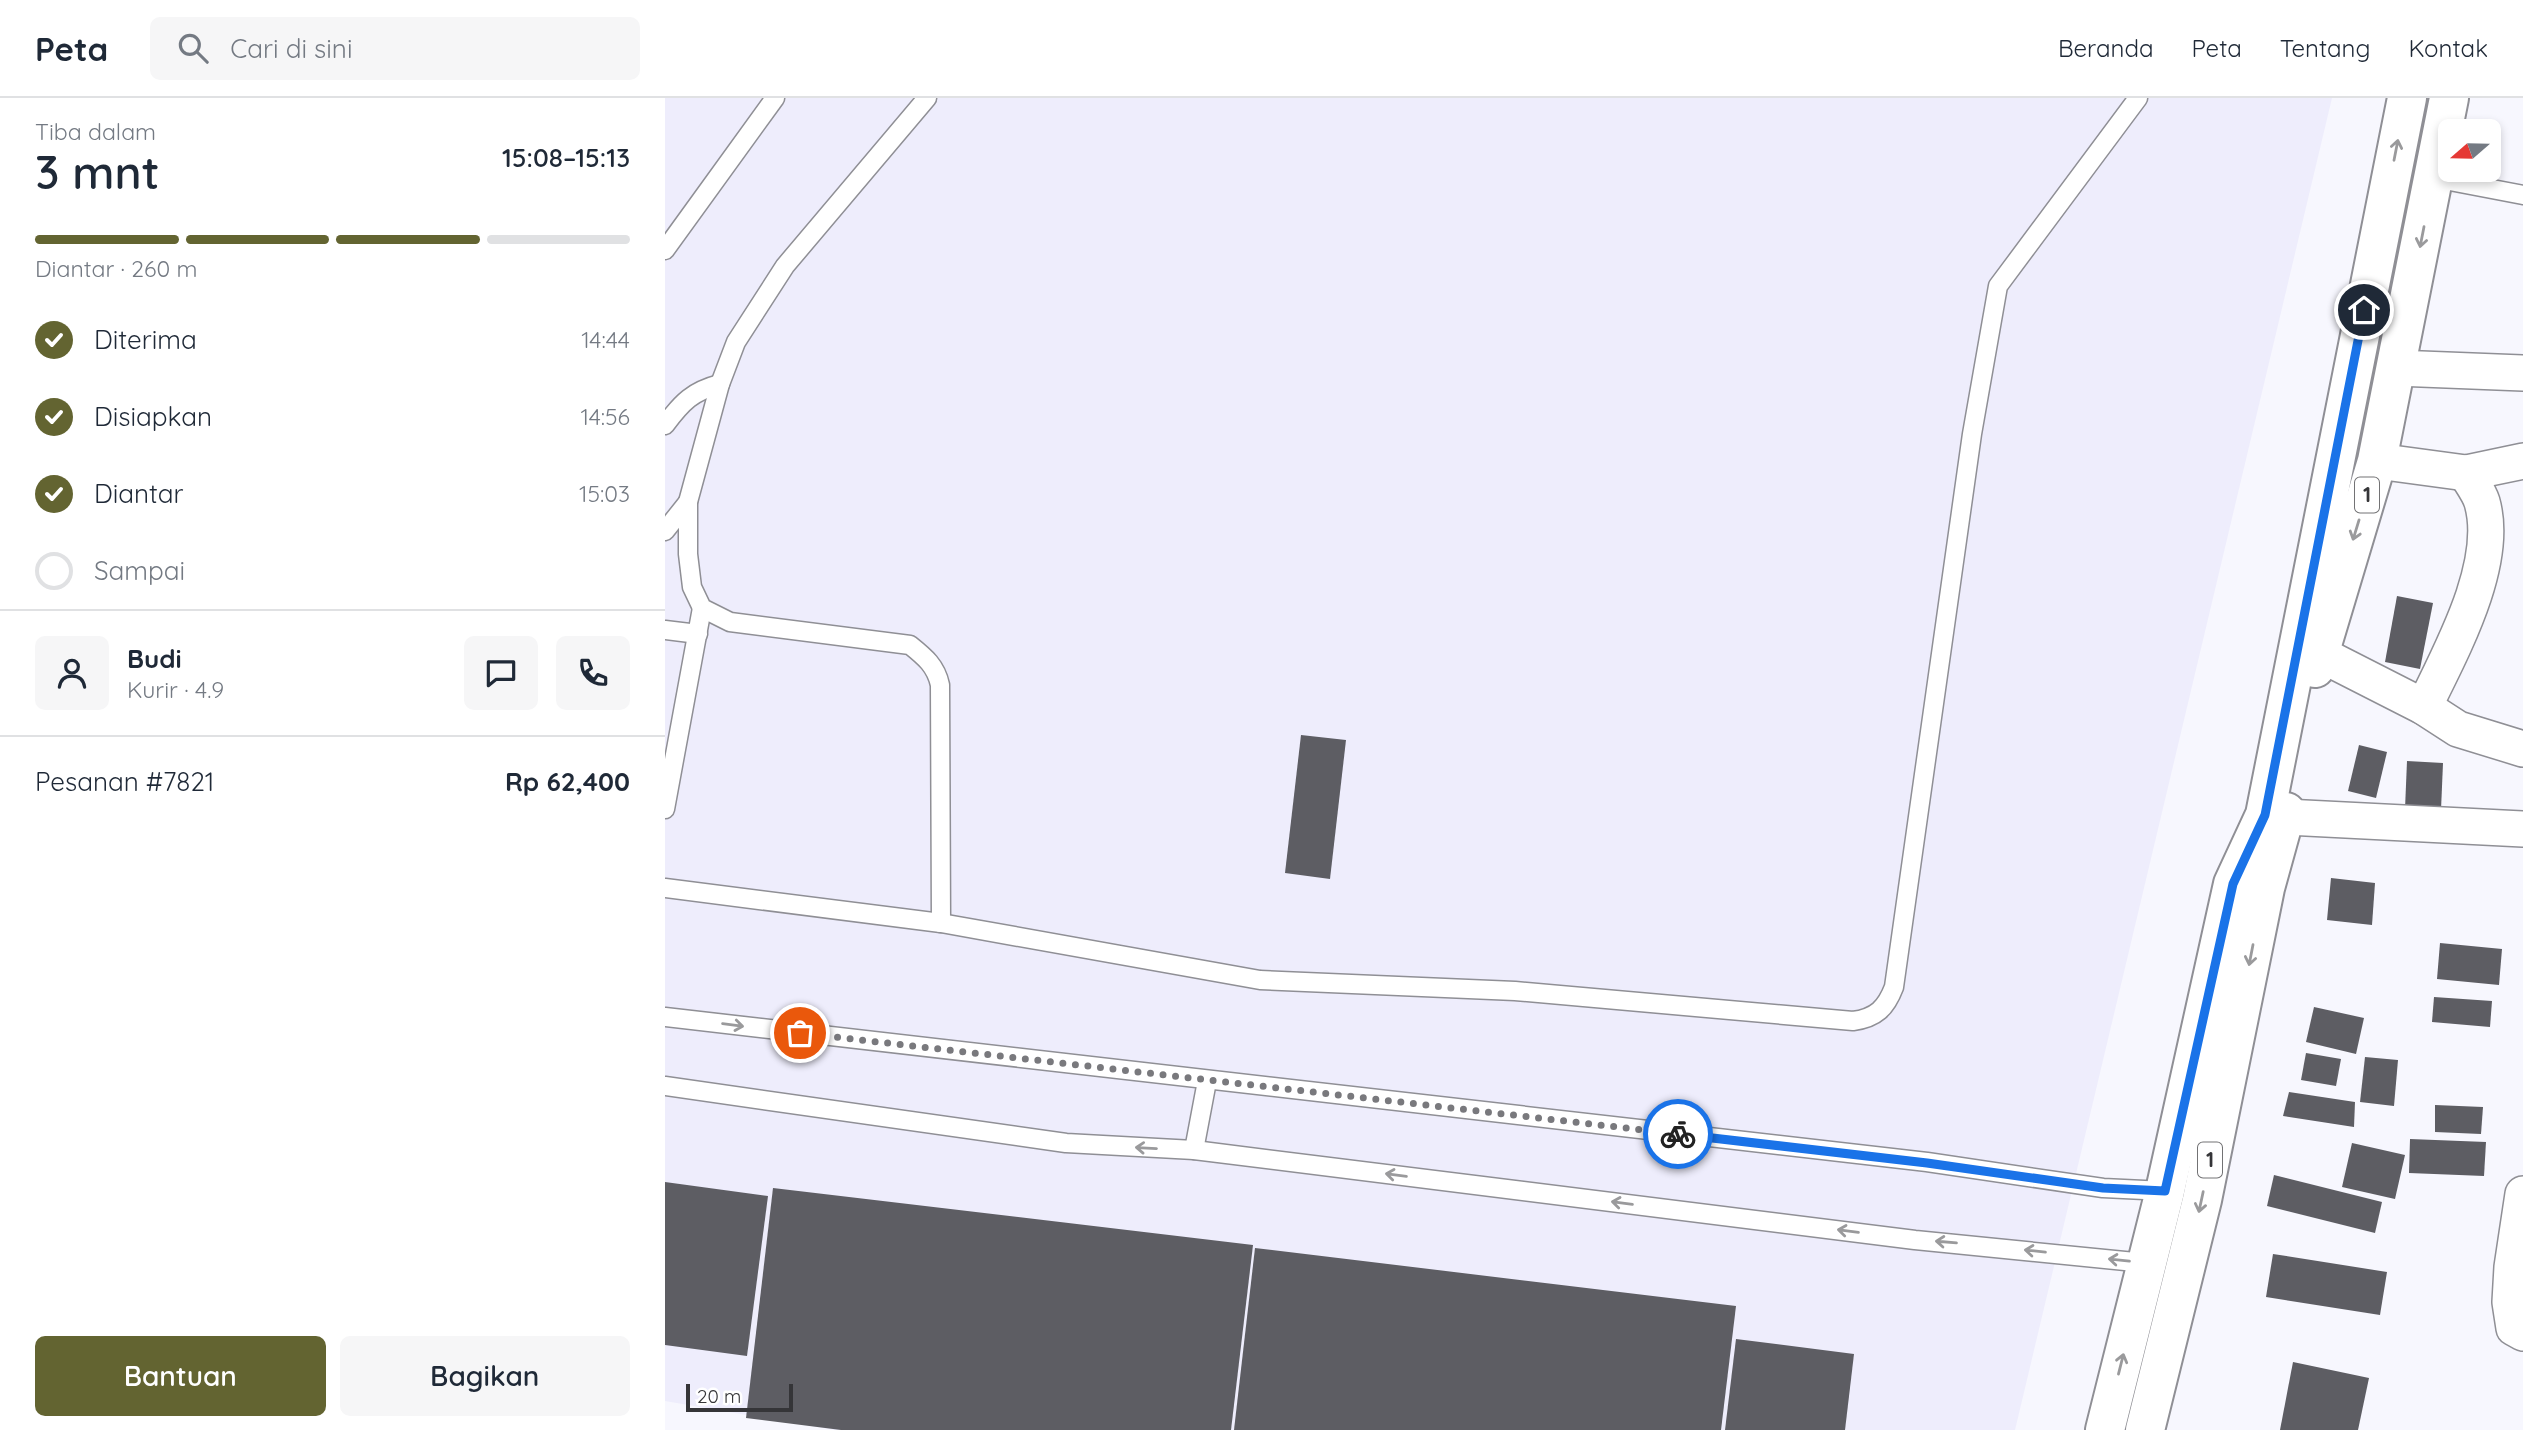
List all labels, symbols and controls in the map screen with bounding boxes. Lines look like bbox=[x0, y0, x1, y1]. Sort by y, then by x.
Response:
search box bbox=[150, 17, 640, 80]
text: Peta bbox=[35, 28, 108, 69]
icon: search bbox=[174, 29, 212, 67]
text: Cari di sini bbox=[230, 32, 352, 65]
text: Beranda bbox=[2058, 33, 2154, 63]
text: Peta bbox=[2192, 33, 2242, 63]
text: Tentang bbox=[2280, 33, 2370, 63]
text: Kontak bbox=[2408, 33, 2488, 63]
text: Tiba dalam bbox=[35, 117, 156, 146]
north arrow bbox=[2438, 119, 2501, 182]
map controls bbox=[2438, 119, 2501, 182]
one-way arrow bbox=[2390, 139, 2404, 162]
text: 15:08–15:13 bbox=[502, 141, 630, 174]
text: 3 mnt bbox=[35, 143, 159, 201]
one-way arrow bbox=[2415, 225, 2428, 248]
text: Diantar · 260 m bbox=[35, 254, 197, 283]
pin bbox=[2334, 280, 2394, 340]
icon: home bbox=[2345, 291, 2383, 329]
icon: check bbox=[35, 321, 73, 359]
text: Diterima bbox=[94, 323, 197, 356]
text: 14:44 bbox=[581, 325, 630, 354]
icon: check bbox=[35, 398, 73, 436]
text: Disiapkan bbox=[94, 400, 212, 433]
text: 14:56 bbox=[581, 402, 630, 431]
icon: check bbox=[35, 475, 73, 513]
text: Diantar bbox=[94, 477, 184, 510]
road number: 1 bbox=[2355, 478, 2379, 512]
text: 15:03 bbox=[579, 479, 630, 508]
one-way arrow bbox=[2348, 519, 2361, 541]
text: Sampai bbox=[94, 554, 185, 587]
button: person bbox=[35, 636, 109, 710]
button: chat bbox=[464, 636, 538, 710]
button: phone bbox=[556, 636, 630, 710]
text: Budi bbox=[127, 642, 182, 675]
text: Kurir · 4.9 bbox=[127, 675, 224, 704]
text: Pesanan #7821 bbox=[35, 765, 214, 798]
text: Rp 62,400 bbox=[505, 765, 630, 798]
one-way arrow bbox=[2244, 943, 2258, 966]
pin bbox=[770, 1003, 830, 1063]
icon: bag bbox=[781, 1014, 819, 1052]
one-way arrow bbox=[721, 1019, 744, 1032]
courier bbox=[1643, 1099, 1713, 1169]
icon: bike bbox=[1659, 1115, 1697, 1153]
one-way arrow bbox=[1134, 1141, 1157, 1154]
road number: 1 bbox=[2198, 1142, 2222, 1178]
one-way arrow bbox=[1385, 1169, 1408, 1182]
one-way arrow bbox=[2194, 1190, 2208, 1213]
one-way arrow bbox=[1611, 1197, 1634, 1210]
one-way arrow bbox=[1837, 1225, 1859, 1238]
one-way arrow bbox=[1935, 1235, 1958, 1248]
one-way arrow bbox=[2024, 1245, 2047, 1258]
one-way arrow bbox=[2108, 1254, 2131, 1267]
button: Bantuan bbox=[35, 1336, 326, 1416]
button: Bagikan bbox=[340, 1336, 630, 1416]
one-way arrow bbox=[2115, 1353, 2128, 1376]
scale bar bbox=[686, 1381, 793, 1413]
text: 20 m bbox=[697, 1384, 741, 1408]

